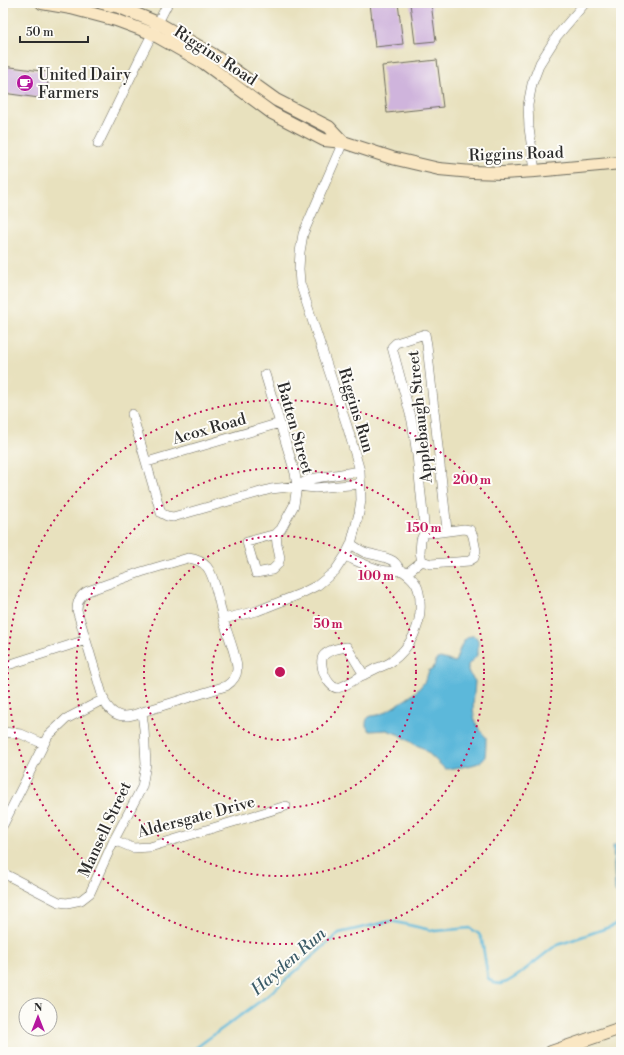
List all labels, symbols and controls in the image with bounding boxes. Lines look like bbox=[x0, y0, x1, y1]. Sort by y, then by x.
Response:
scale bar bbox=[20, 18, 88, 44]
street label: Riggins Road bbox=[170, 22, 261, 90]
text: 50 m bbox=[26, 25, 54, 40]
place label: United Dairy Farmers bbox=[38, 65, 131, 103]
cafe icon: United Dairy Farmers bbox=[15, 73, 35, 93]
street label: Riggins Road bbox=[468, 142, 564, 166]
street label: Applebaugh Street bbox=[403, 349, 437, 485]
street label: Riggins Run bbox=[334, 365, 379, 456]
street label: Batten Street bbox=[272, 379, 318, 477]
street label: Acox Road bbox=[169, 409, 248, 449]
text: 200 m bbox=[453, 473, 491, 488]
text: 150 m bbox=[407, 521, 441, 536]
text: 100 m bbox=[358, 569, 394, 584]
text: 50 m bbox=[313, 617, 343, 632]
centre of rings bbox=[273, 665, 287, 679]
street label: Mansell Street bbox=[74, 778, 136, 880]
street label: Aldersgate Drive bbox=[134, 792, 257, 843]
water label: Hayden Run bbox=[246, 923, 331, 1001]
north arrow bbox=[18, 997, 58, 1037]
text: N bbox=[34, 1001, 43, 1015]

